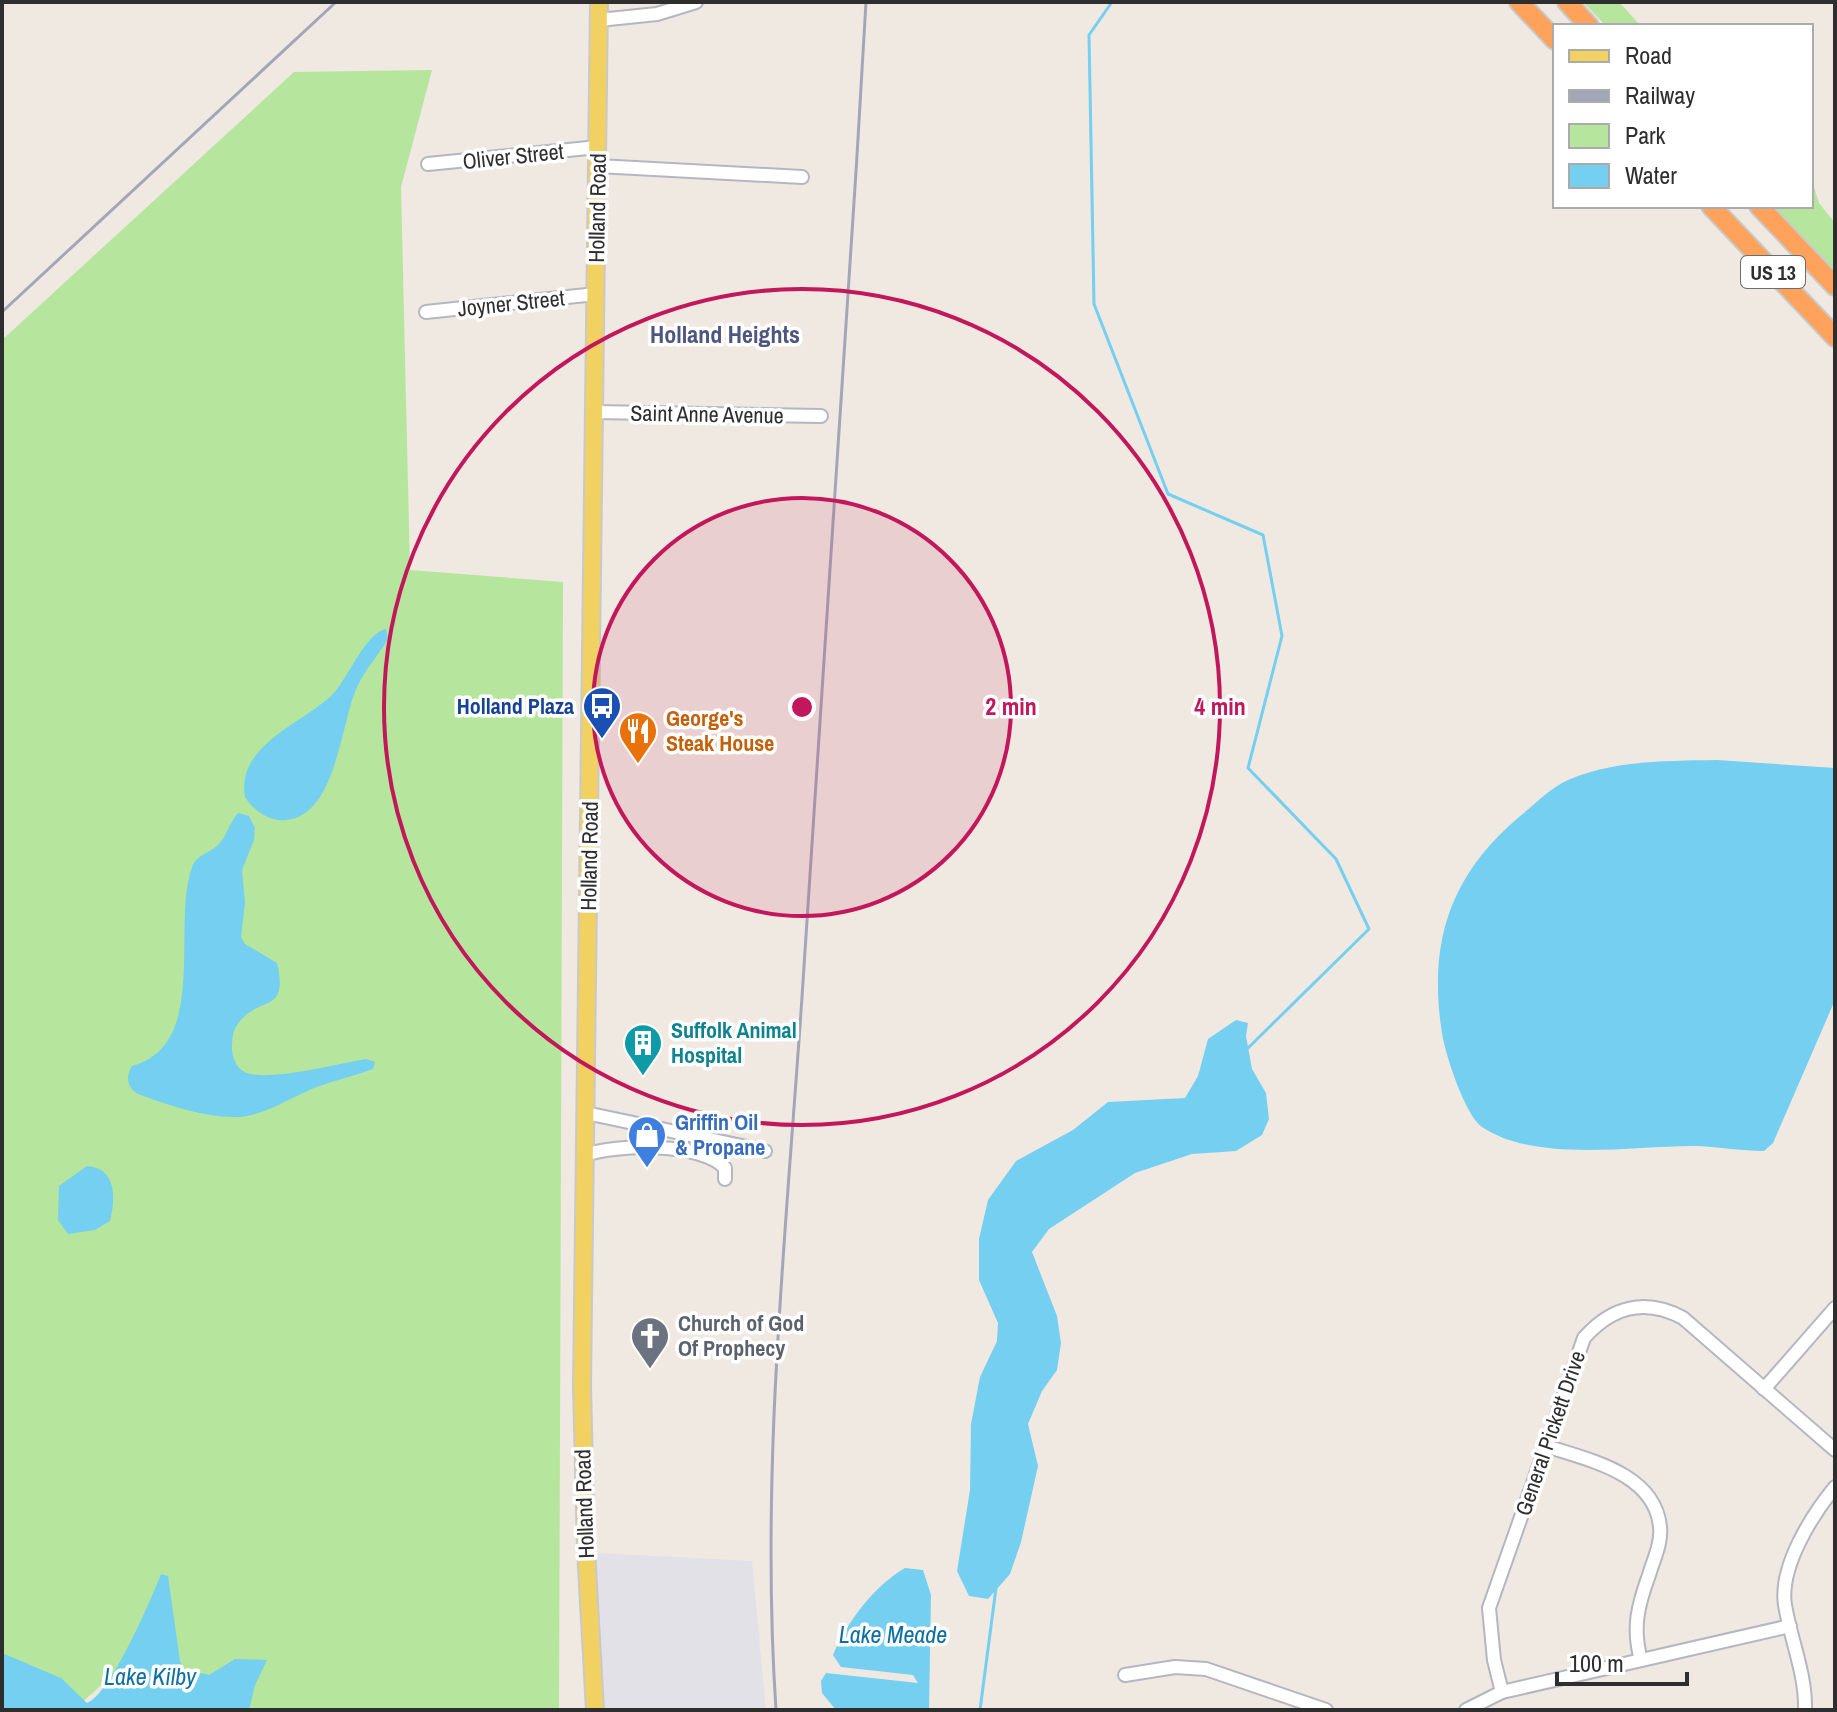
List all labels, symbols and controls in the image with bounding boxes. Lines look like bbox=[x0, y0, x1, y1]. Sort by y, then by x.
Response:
legend bbox=[1553, 24, 1813, 208]
text: Road bbox=[1625, 39, 1672, 71]
text: Railway bbox=[1625, 79, 1695, 111]
text: Park bbox=[1625, 119, 1666, 151]
street label: Oliver Street bbox=[461, 136, 565, 176]
street label: Holland Road bbox=[581, 153, 613, 263]
text: Water bbox=[1625, 159, 1677, 191]
road number: US 13 bbox=[1741, 256, 1805, 288]
street label: Joyner Street bbox=[456, 282, 566, 324]
district label: Holland Heights bbox=[650, 318, 800, 350]
street label: Saint Anne Avenue bbox=[630, 398, 784, 430]
bus stop icon: Holland Plaza bbox=[581, 685, 623, 740]
text: 2 min bbox=[985, 690, 1037, 722]
text: 4 min bbox=[1194, 690, 1246, 722]
place label: Holland Plaza bbox=[457, 691, 574, 721]
centre of rings bbox=[788, 693, 816, 721]
place label: George's Steak House bbox=[666, 703, 774, 758]
restaurant icon: George's Steak House bbox=[617, 710, 659, 765]
street label: Holland Road bbox=[573, 801, 605, 911]
place label: Suffolk Animal Hospital bbox=[671, 1015, 797, 1070]
building icon: Suffolk Animal Hospital bbox=[622, 1022, 664, 1077]
place label: Griffin Oil & Propane bbox=[675, 1107, 765, 1162]
shop icon: Griffin Oil & Propane bbox=[626, 1114, 668, 1169]
place label: Church of God Of Prophecy bbox=[678, 1308, 804, 1363]
church icon: Church of God Of Prophecy bbox=[629, 1315, 671, 1370]
street label: General Pickett Drive bbox=[1508, 1347, 1592, 1519]
street label: Holland Road bbox=[567, 1449, 601, 1559]
water label: Lake Meade bbox=[839, 1618, 947, 1650]
scale bar bbox=[1557, 1636, 1687, 1686]
text: 100 m bbox=[1569, 1647, 1624, 1679]
water label: Lake Kilby bbox=[104, 1660, 197, 1692]

